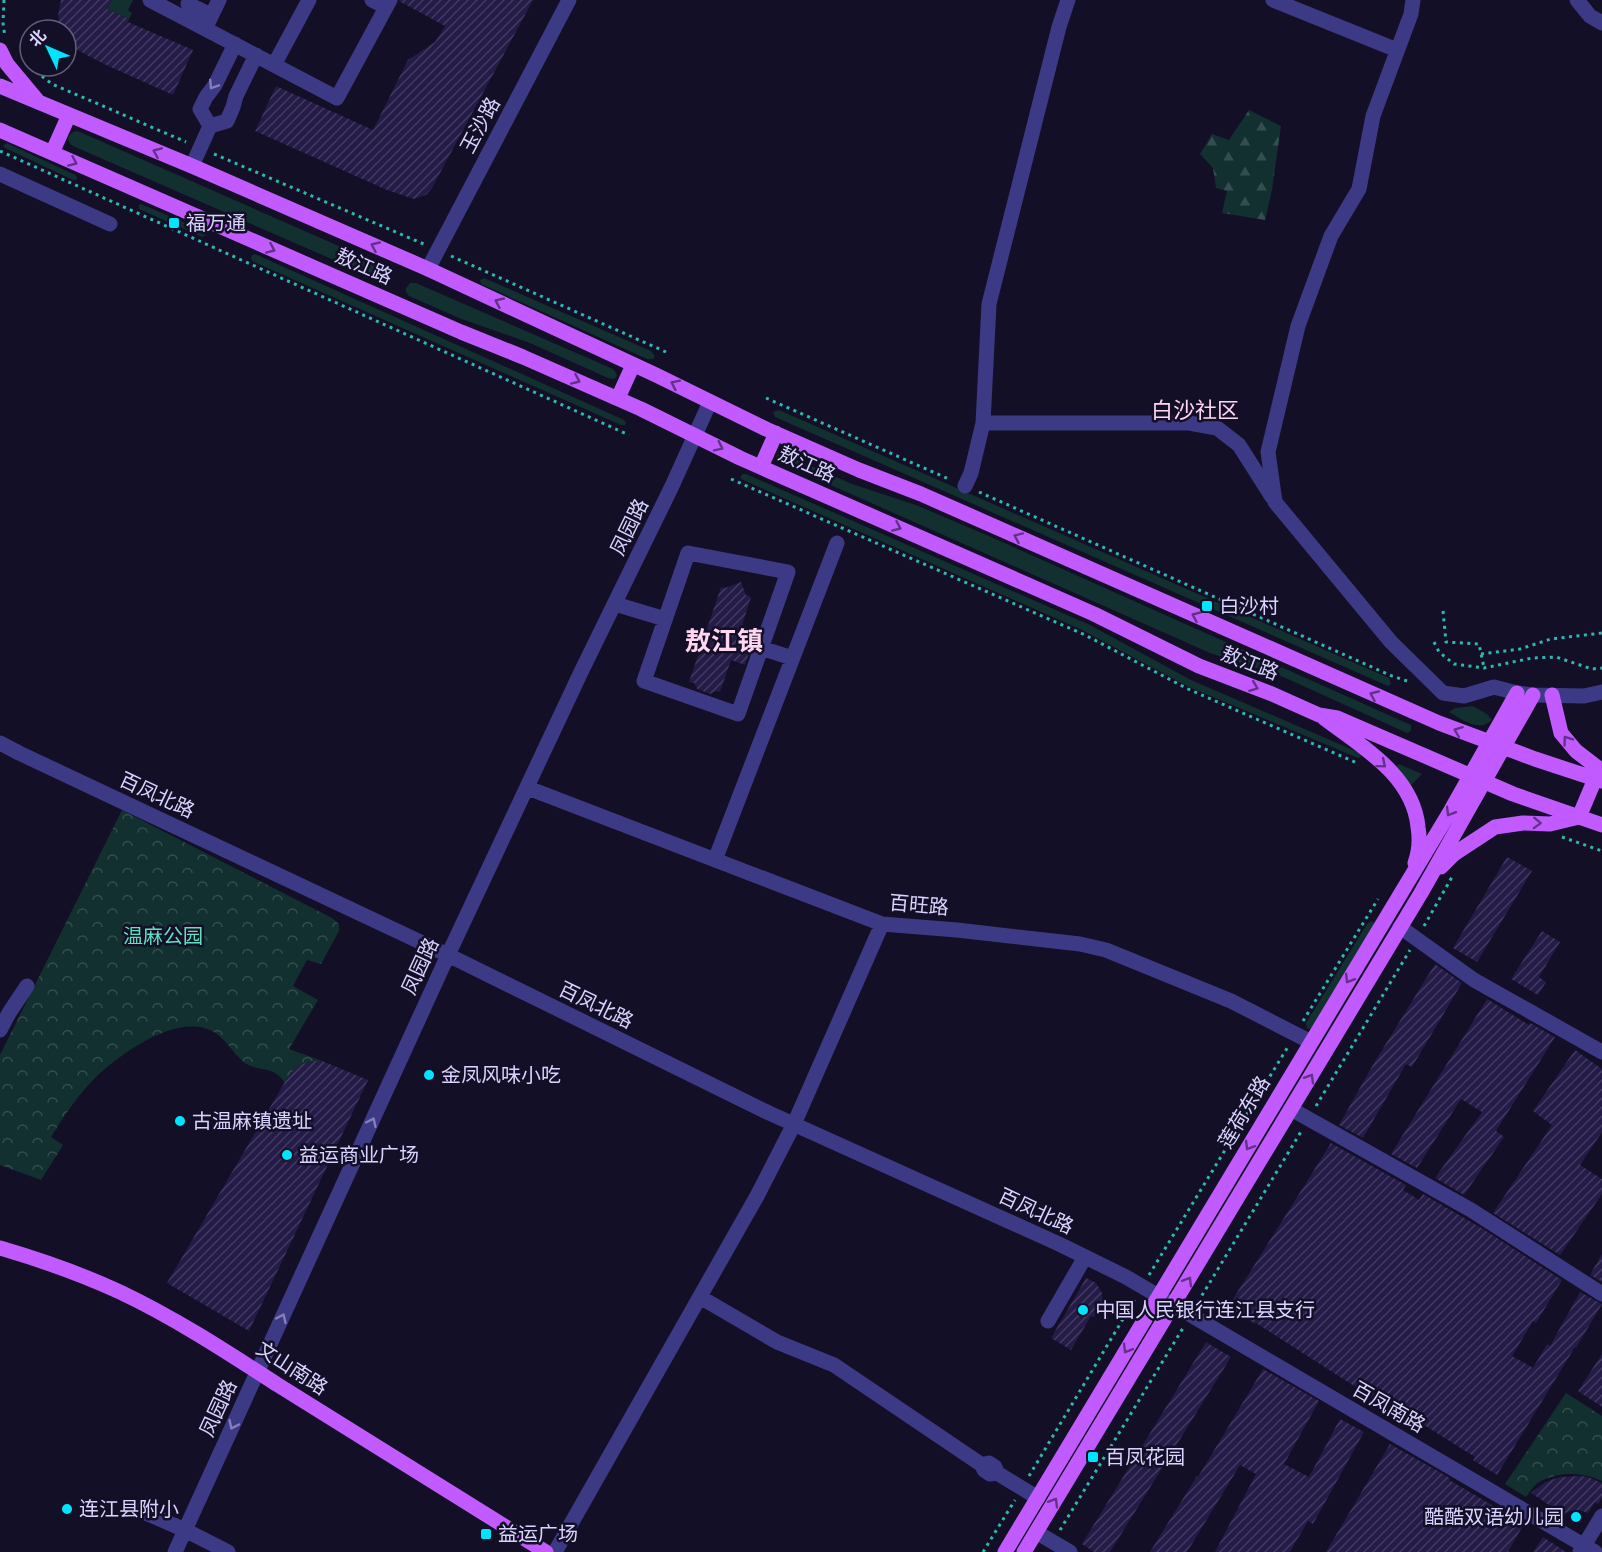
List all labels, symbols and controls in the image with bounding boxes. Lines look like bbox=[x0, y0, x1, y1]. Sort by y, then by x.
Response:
north arrow bbox=[18, 18, 78, 78]
text: 北 bbox=[24, 25, 50, 50]
one-way arrow bbox=[210, 79, 221, 90]
street label: 玉沙路 bbox=[454, 92, 506, 158]
one-way arrow bbox=[152, 147, 163, 159]
one-way arrow bbox=[66, 155, 77, 167]
place label: 福万通 bbox=[186, 210, 246, 236]
marker: 福万通 bbox=[167, 216, 181, 230]
one-way arrow bbox=[264, 241, 275, 253]
one-way arrow bbox=[370, 241, 381, 253]
street label: 敖江路 bbox=[331, 242, 397, 290]
one-way arrow bbox=[494, 297, 505, 309]
one-way arrow bbox=[570, 373, 581, 385]
one-way arrow bbox=[671, 380, 682, 392]
district label: 白沙社区 bbox=[1151, 396, 1239, 424]
one-way arrow bbox=[713, 440, 724, 452]
street label: 敖江路 bbox=[774, 440, 840, 488]
street label: 凤园路 bbox=[604, 494, 654, 560]
one-way arrow bbox=[891, 520, 902, 532]
one-way arrow bbox=[1013, 532, 1024, 544]
place label: 白沙村 bbox=[1219, 593, 1279, 619]
marker: 白沙村 bbox=[1200, 599, 1214, 613]
one-way arrow bbox=[1192, 611, 1203, 623]
district label: 敖江镇 bbox=[685, 624, 763, 657]
street label: 敖江路 bbox=[1217, 640, 1283, 686]
one-way arrow bbox=[1248, 680, 1259, 692]
one-way arrow bbox=[1370, 690, 1381, 702]
one-way arrow bbox=[1454, 726, 1465, 738]
one-way arrow bbox=[1563, 735, 1574, 746]
one-way arrow bbox=[1375, 756, 1386, 767]
street label: 百凤北路 bbox=[115, 766, 199, 824]
one-way arrow bbox=[1446, 806, 1457, 816]
one-way arrow bbox=[1532, 817, 1541, 829]
street label: 百旺路 bbox=[888, 889, 950, 921]
park label: 温麻公园 bbox=[123, 923, 203, 949]
street label: 凤园路 bbox=[396, 933, 444, 999]
one-way arrow bbox=[1345, 973, 1357, 983]
street label: 百凤北路 bbox=[554, 976, 638, 1034]
place label: 金凤风味小吃 bbox=[441, 1062, 561, 1088]
marker: 金凤风味小吃 bbox=[422, 1068, 436, 1082]
street label: 莲荷东路 bbox=[1212, 1071, 1276, 1153]
one-way arrow bbox=[1302, 1074, 1314, 1084]
place label: 古温麻镇遗址 bbox=[192, 1108, 312, 1134]
marker: 古温麻镇遗址 bbox=[173, 1114, 187, 1128]
one-way arrow bbox=[365, 1117, 377, 1128]
one-way arrow bbox=[1244, 1140, 1256, 1150]
place label: 益运商业广场 bbox=[299, 1142, 419, 1168]
marker: 益运商业广场 bbox=[280, 1148, 294, 1162]
street label: 百凤北路 bbox=[994, 1182, 1078, 1240]
one-way arrow bbox=[1180, 1277, 1192, 1287]
place label: 中国人民银行连江县支行 bbox=[1095, 1297, 1315, 1323]
marker: 中国人民银行连江县支行 bbox=[1076, 1303, 1090, 1317]
one-way arrow bbox=[275, 1314, 287, 1325]
street label: 文山南路 bbox=[251, 1335, 333, 1401]
one-way arrow bbox=[1122, 1343, 1134, 1353]
street label: 凤园路 bbox=[194, 1375, 242, 1441]
street label: 百凤南路 bbox=[1348, 1376, 1430, 1438]
one-way arrow bbox=[229, 1418, 241, 1429]
place label: 百凤花园 bbox=[1105, 1444, 1185, 1470]
marker: 百凤花园 bbox=[1086, 1450, 1100, 1464]
place label: 连江县附小 bbox=[79, 1496, 179, 1522]
one-way arrow bbox=[1047, 1498, 1059, 1508]
marker: 连江县附小 bbox=[60, 1502, 74, 1516]
place label: 酷酷双语幼儿园 bbox=[1424, 1504, 1564, 1530]
marker: 酷酷双语幼儿园 bbox=[1569, 1510, 1583, 1524]
place label: 益运广场 bbox=[498, 1521, 578, 1547]
marker: 益运广场 bbox=[479, 1527, 493, 1541]

